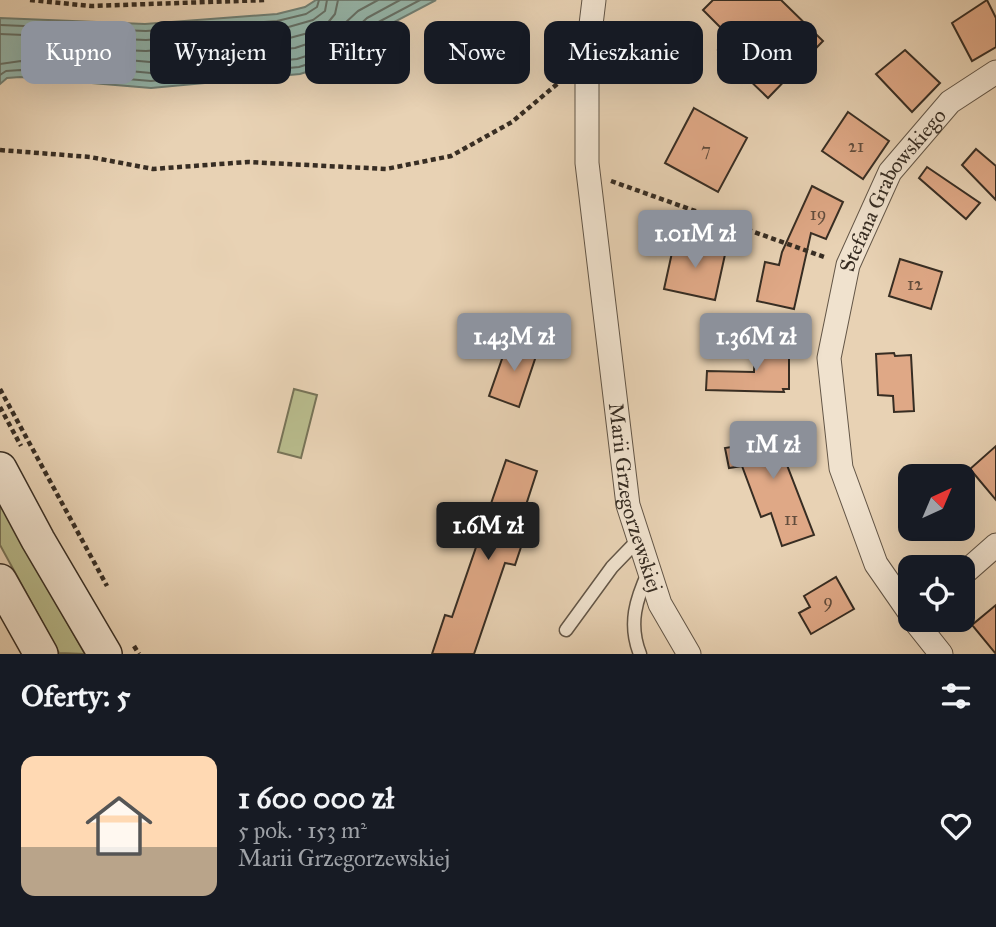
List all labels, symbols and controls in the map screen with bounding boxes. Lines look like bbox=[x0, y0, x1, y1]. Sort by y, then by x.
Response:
chip: Kupno bbox=[21, 21, 136, 84]
chip: Wynajem bbox=[150, 21, 291, 84]
chip: Filtry bbox=[305, 21, 410, 84]
chip: Nowe bbox=[424, 21, 530, 84]
chip: Mieszkanie bbox=[544, 21, 703, 84]
chip: Dom bbox=[717, 21, 817, 84]
street label: Stefana Grabowskiego bbox=[834, 103, 952, 274]
house number: 21 bbox=[848, 135, 864, 157]
house number: 7 bbox=[701, 139, 711, 161]
house number: 19 bbox=[810, 203, 826, 225]
pin: 1.01M zł bbox=[623, 210, 767, 270]
text: 1.01M zł bbox=[654, 219, 736, 247]
house number: 12 bbox=[907, 273, 923, 295]
pin: 1.43M zł bbox=[442, 314, 586, 373]
pin: 1.36M zł bbox=[684, 314, 828, 373]
text: 1.43M zł bbox=[473, 322, 555, 350]
text: 1.36M zł bbox=[716, 322, 796, 350]
street label: Marii Grzegorzewskiej bbox=[603, 401, 668, 596]
pin: 1M zł bbox=[724, 421, 822, 481]
text: 1M zł bbox=[746, 430, 800, 458]
north arrow bbox=[898, 464, 975, 541]
map controls bbox=[898, 464, 975, 632]
pin: 1.6M zł bbox=[423, 503, 553, 562]
house number: 11 bbox=[784, 508, 798, 530]
text: 1.6M zł bbox=[452, 511, 524, 539]
button: locate bbox=[898, 555, 975, 632]
house number: 9 bbox=[823, 590, 833, 612]
icon: filters bbox=[937, 677, 975, 715]
text: Oferty: 5 bbox=[21, 678, 130, 714]
text: 1 600 000 zł bbox=[238, 780, 394, 816]
icon: home bbox=[77, 784, 161, 868]
icon: heart bbox=[937, 807, 975, 845]
text: 5 pok. · 153 m² bbox=[238, 816, 367, 844]
text: Marii Grzegorzewskiej bbox=[238, 844, 450, 872]

